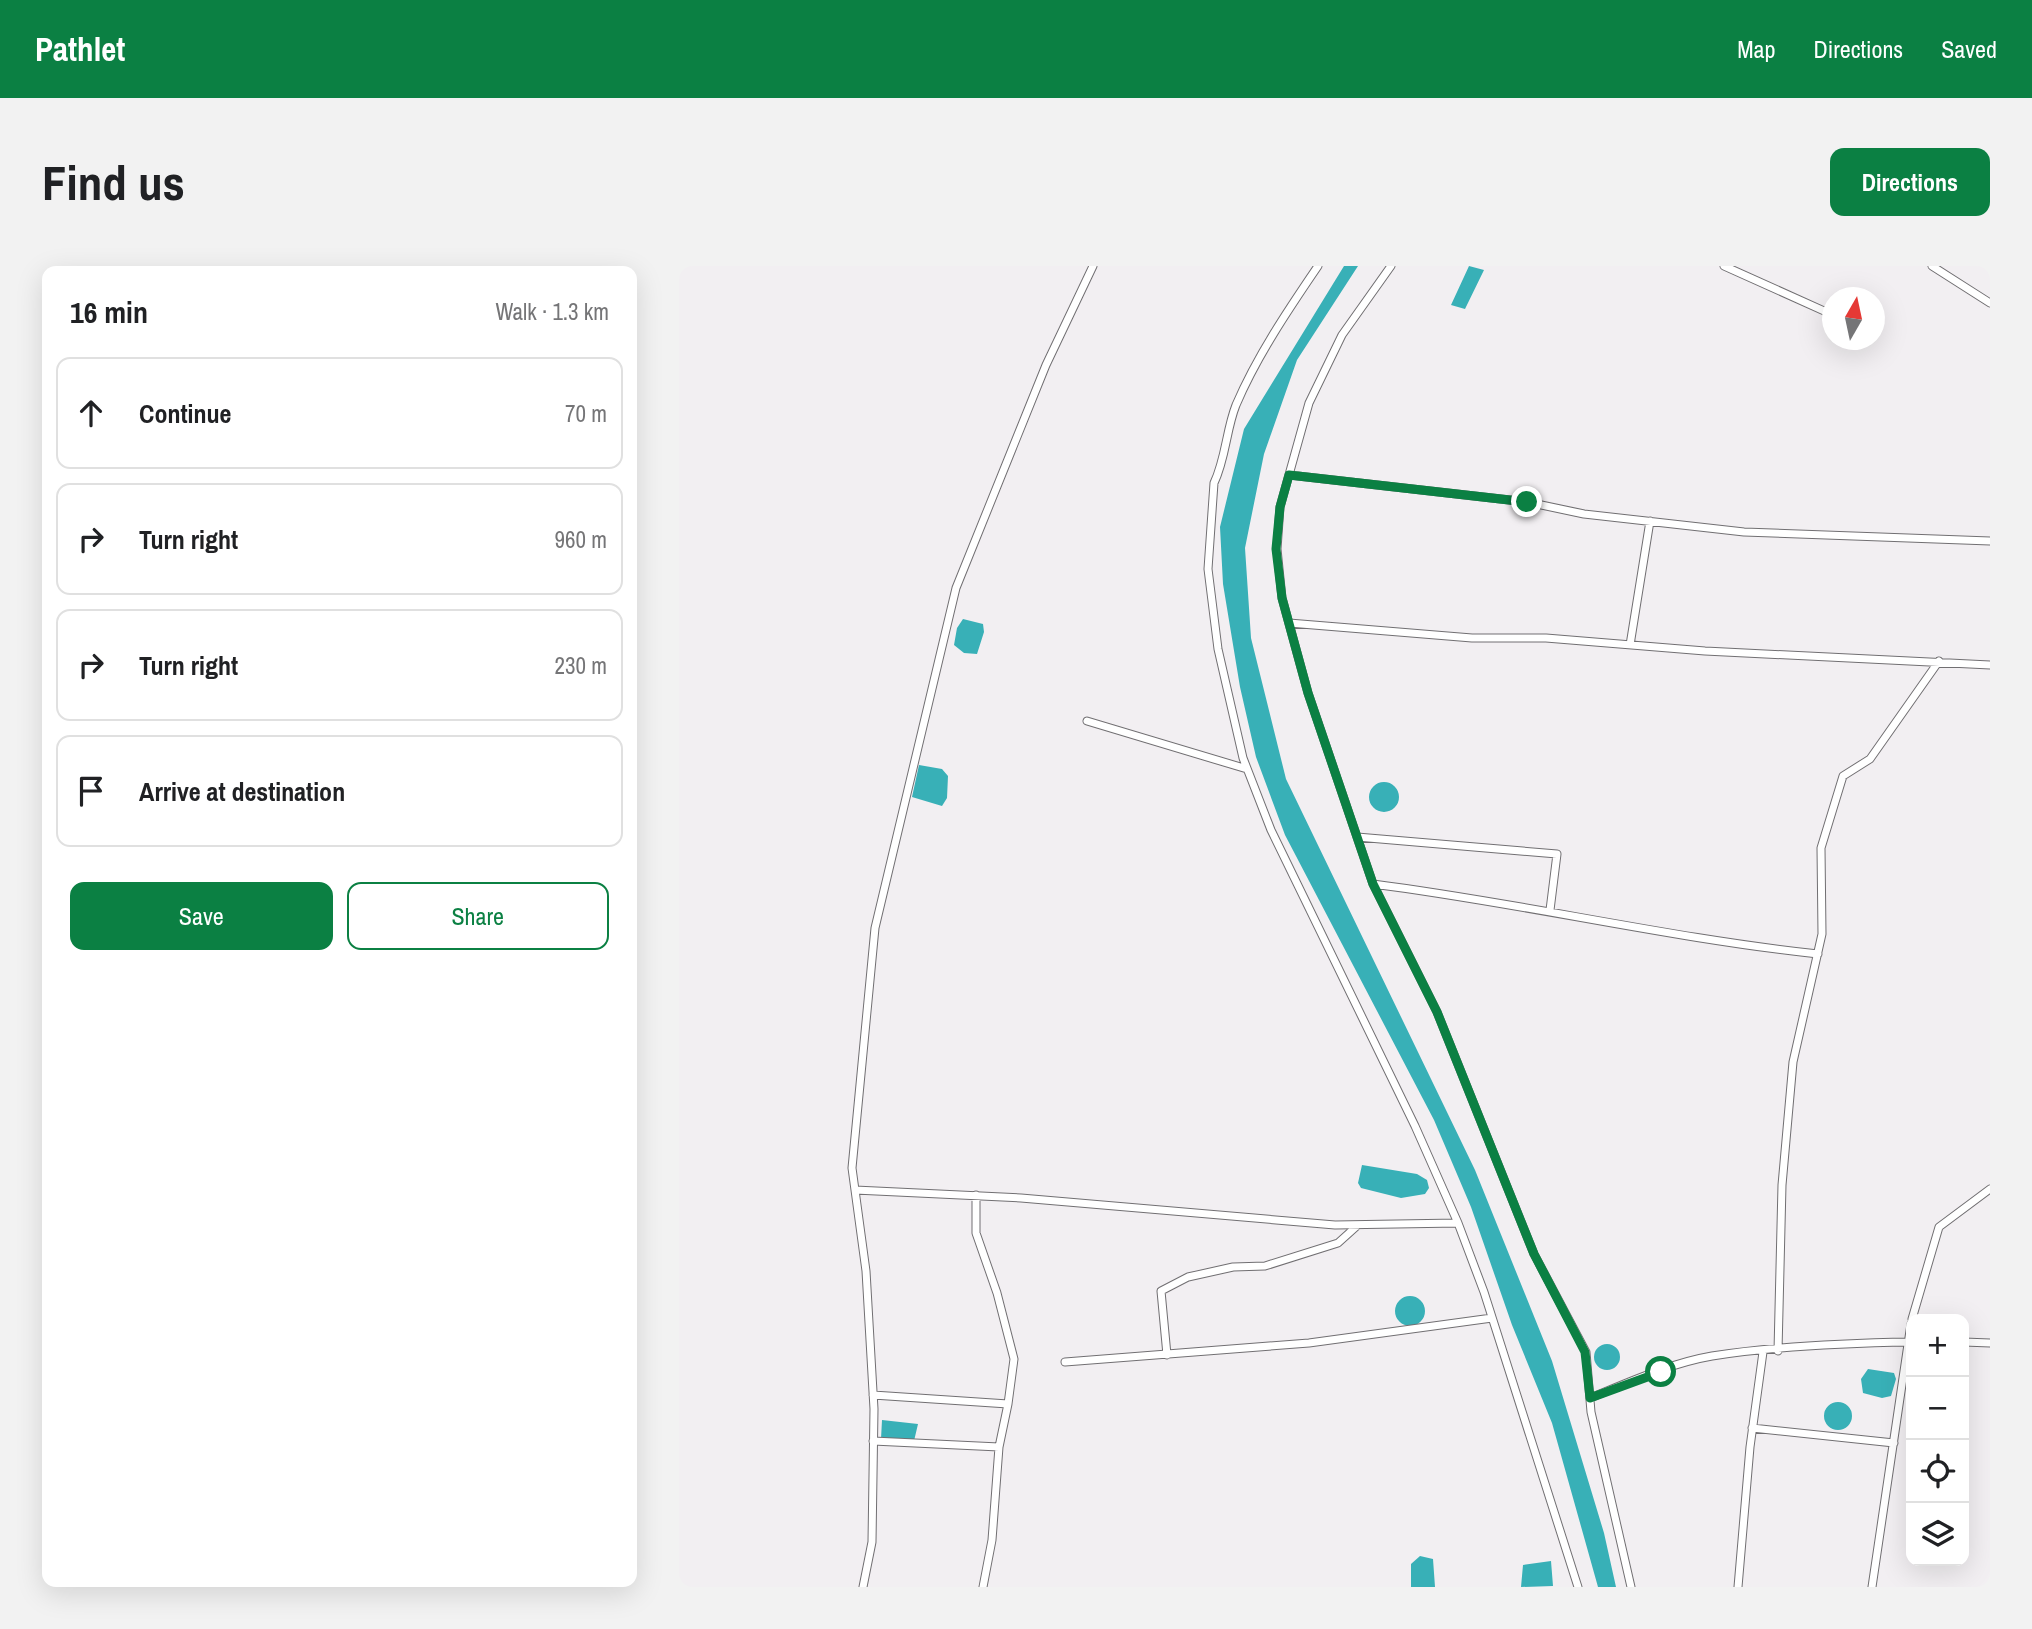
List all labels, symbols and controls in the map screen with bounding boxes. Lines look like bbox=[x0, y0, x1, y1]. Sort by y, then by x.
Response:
text: Pathlet bbox=[35, 27, 125, 71]
text: Map bbox=[1737, 33, 1775, 65]
text: Directions bbox=[1813, 33, 1903, 65]
text: Saved bbox=[1941, 33, 1997, 65]
button: Directions bbox=[1830, 148, 1990, 216]
text: Find us bbox=[42, 149, 185, 215]
north arrow bbox=[1822, 287, 1885, 350]
text: 16 min bbox=[70, 292, 148, 332]
text: Walk · 1.3 km bbox=[495, 296, 609, 327]
icon: ahead bbox=[72, 394, 110, 432]
text: Continue bbox=[139, 396, 231, 431]
text: 70 m bbox=[565, 398, 607, 429]
route end bbox=[1511, 486, 1542, 517]
icon: right bbox=[72, 520, 110, 558]
text: Turn right bbox=[139, 522, 238, 557]
text: 960 m bbox=[555, 524, 607, 555]
icon: right bbox=[72, 646, 110, 684]
text: Turn right bbox=[139, 648, 238, 683]
text: 230 m bbox=[555, 650, 607, 681]
icon: arrive bbox=[72, 772, 110, 810]
text: Arrive at destination bbox=[139, 774, 345, 809]
button: Save bbox=[70, 882, 333, 950]
button: Share bbox=[347, 882, 609, 950]
map controls bbox=[1906, 1314, 1969, 1566]
button: + bbox=[1906, 1314, 1969, 1377]
route start bbox=[1645, 1356, 1676, 1387]
button: − bbox=[1906, 1377, 1969, 1440]
button: locate bbox=[1906, 1440, 1969, 1503]
button: layers bbox=[1906, 1503, 1969, 1566]

